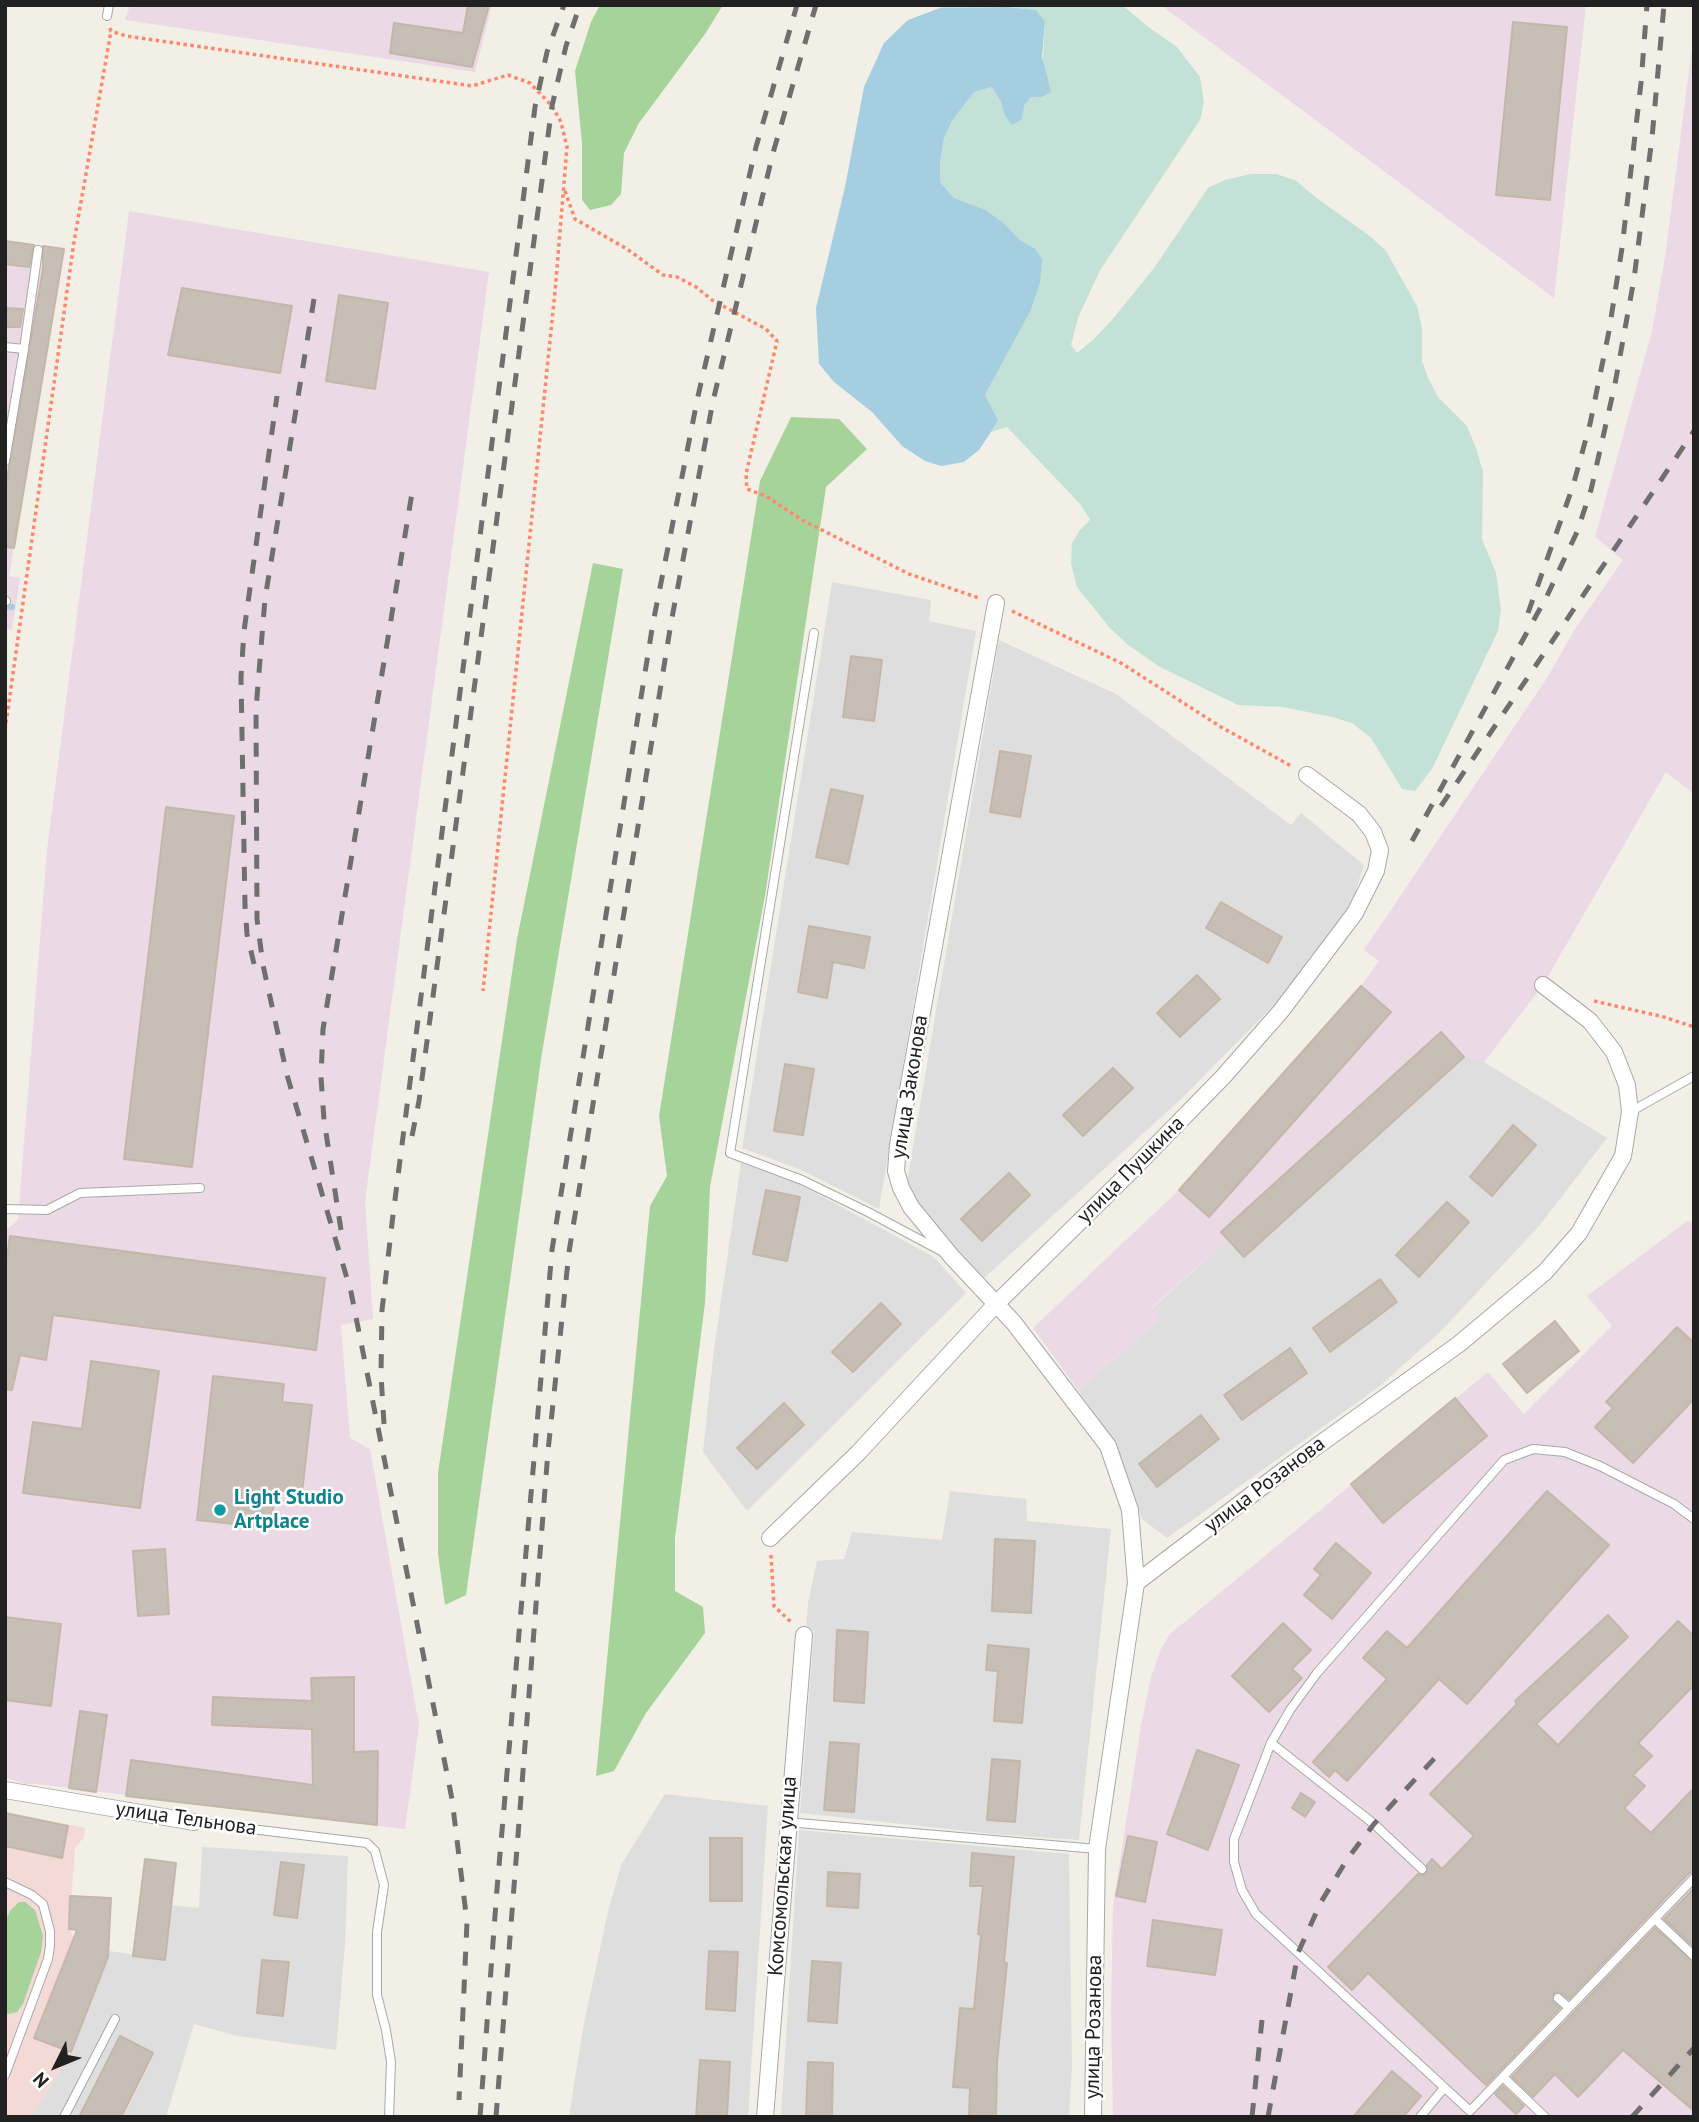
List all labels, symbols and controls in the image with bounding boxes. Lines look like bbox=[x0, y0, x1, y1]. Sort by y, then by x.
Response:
street label: улица Законова bbox=[886, 1013, 934, 1161]
street label: улица Пушкина bbox=[1072, 1111, 1190, 1229]
street label: улица Розанова bbox=[1200, 1431, 1330, 1539]
place label: Light Studio Artplace bbox=[234, 1485, 344, 1535]
marker: Light Studio Artplace bbox=[212, 1502, 228, 1518]
street label: Комсомольская улица bbox=[763, 1775, 803, 1977]
street label: улица Тельнова bbox=[114, 1797, 258, 1841]
street label: улица Розанова bbox=[1080, 1955, 1108, 2099]
north arrow bbox=[21, 2031, 91, 2101]
text: N bbox=[28, 2068, 54, 2093]

